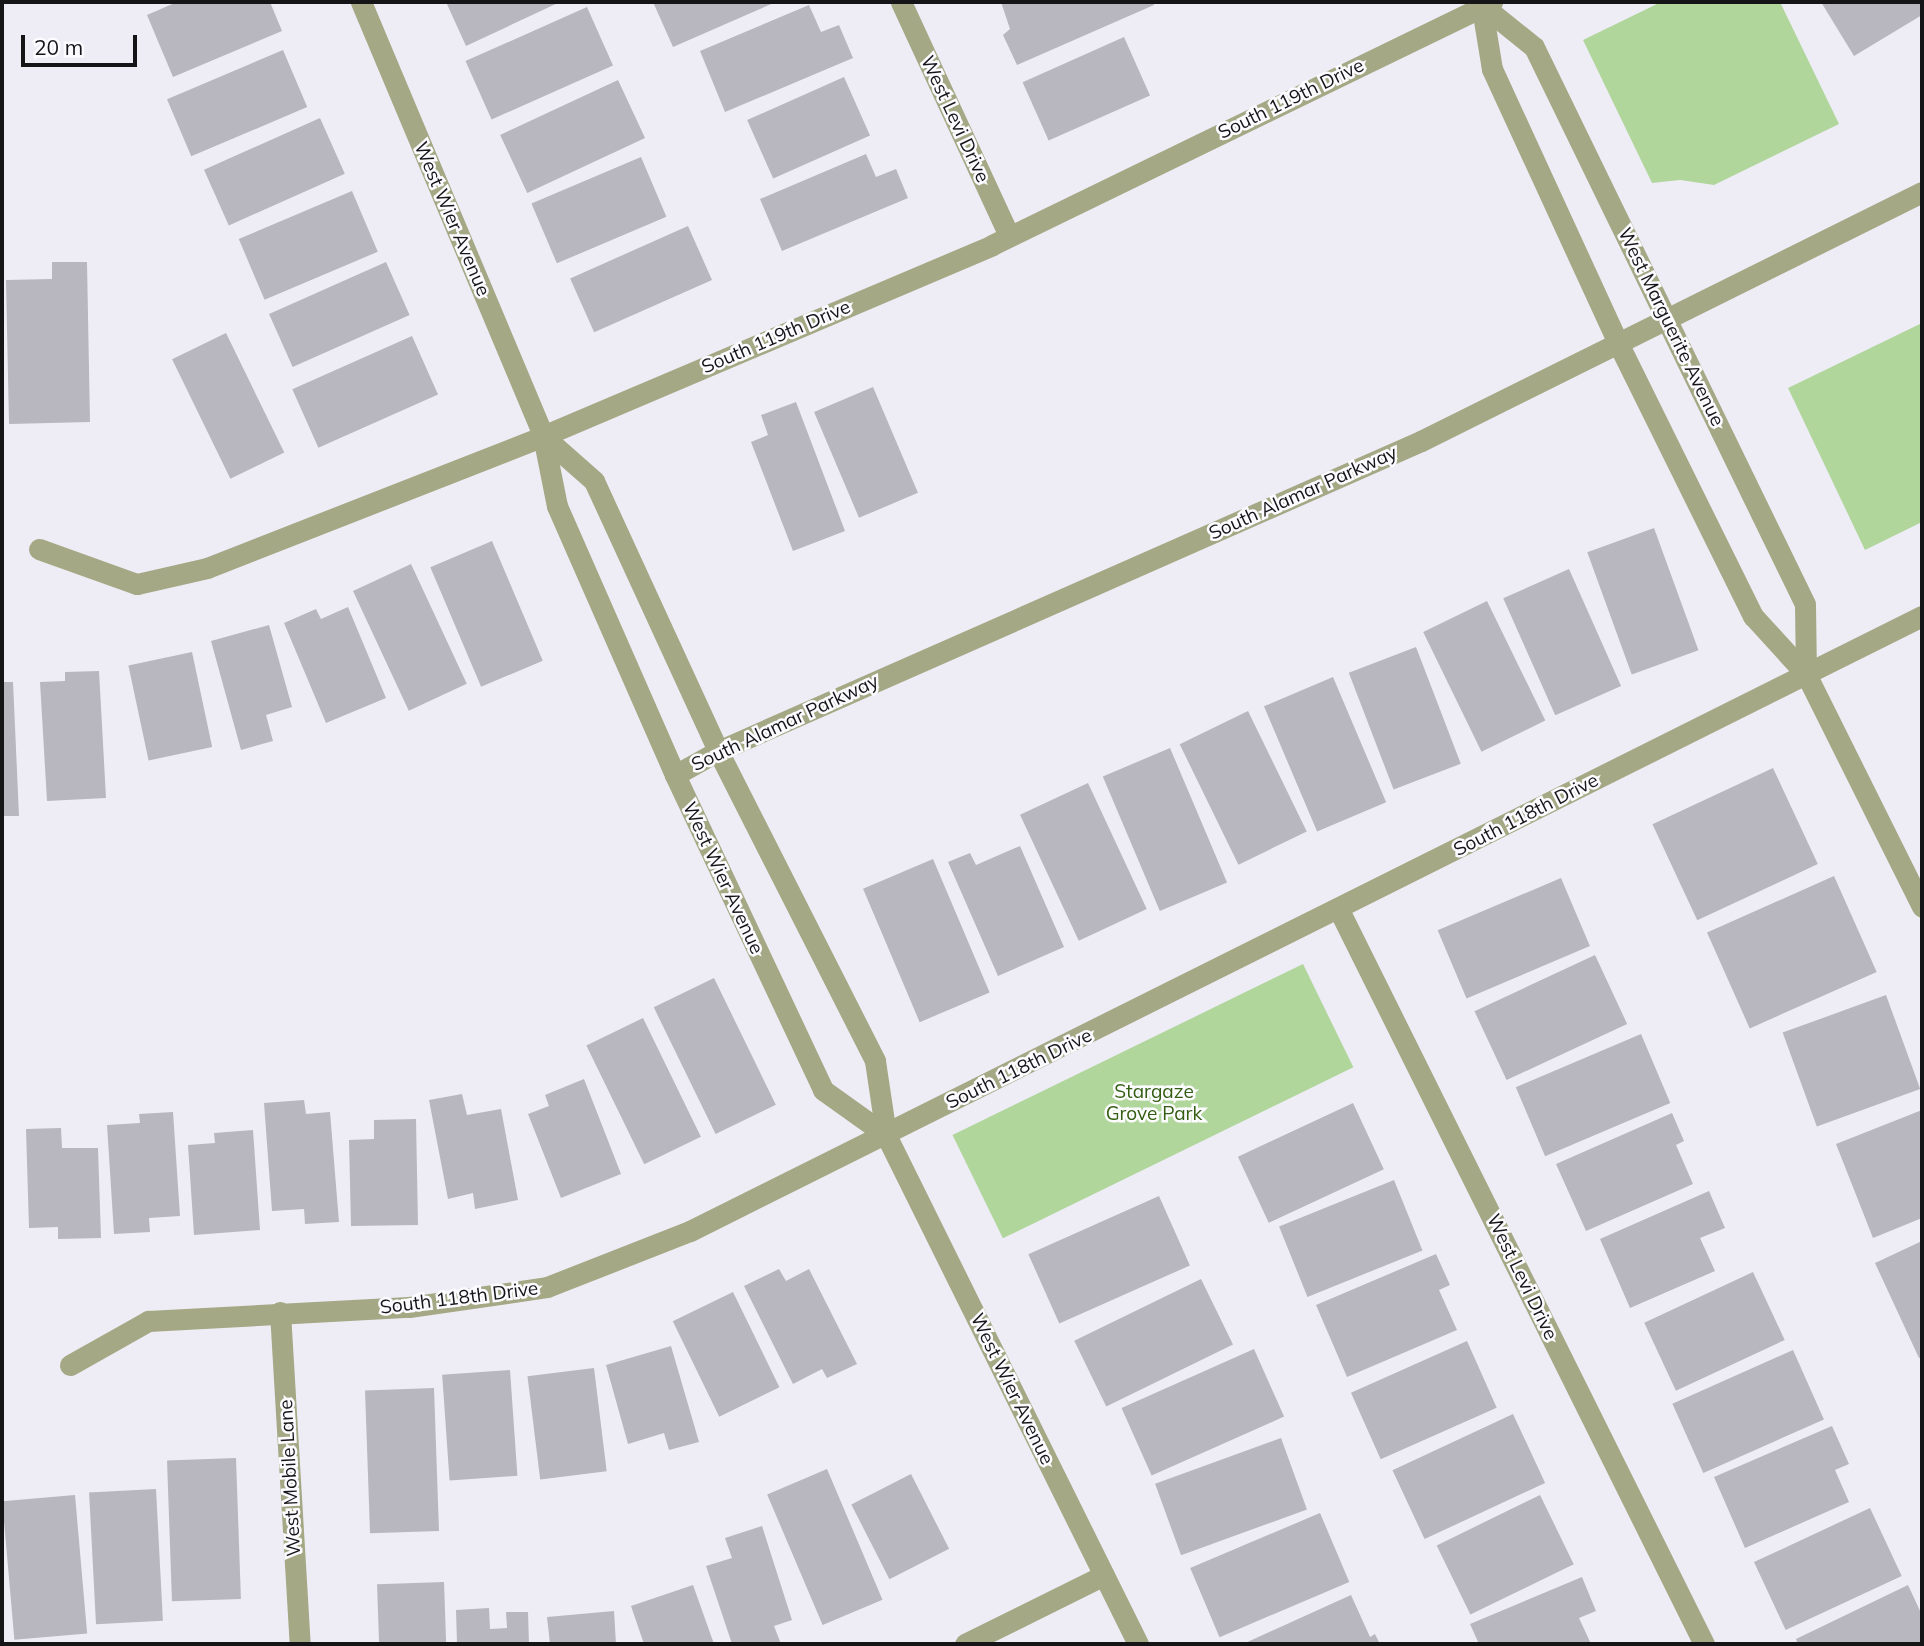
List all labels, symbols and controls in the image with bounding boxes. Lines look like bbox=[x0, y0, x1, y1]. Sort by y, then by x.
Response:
scale bar bbox=[24, 21, 140, 65]
text: 20 m bbox=[34, 34, 83, 60]
street label: West Levi Drive bbox=[916, 52, 994, 186]
street label: South 119th Drive bbox=[1214, 54, 1368, 144]
street label: West Wier Avenue bbox=[409, 138, 495, 300]
street label: West Marguerite Avenue bbox=[1613, 224, 1729, 430]
street label: South 119th Drive bbox=[698, 295, 854, 379]
street label: South Alamar Parkway bbox=[1205, 441, 1401, 545]
street label: South Alamar Parkway bbox=[688, 670, 882, 776]
street label: South 118th Drive bbox=[1450, 769, 1602, 861]
street label: West Wier Avenue bbox=[678, 798, 768, 958]
street label: South 118th Drive bbox=[942, 1024, 1096, 1114]
park label: Stargaze Grove Park bbox=[1106, 1081, 1202, 1125]
street label: West Levi Drive bbox=[1482, 1210, 1562, 1344]
street label: South 118th Drive bbox=[379, 1277, 539, 1319]
street label: West Wier Avenue bbox=[966, 1310, 1058, 1468]
street label: West Mobile Lane bbox=[274, 1399, 306, 1557]

